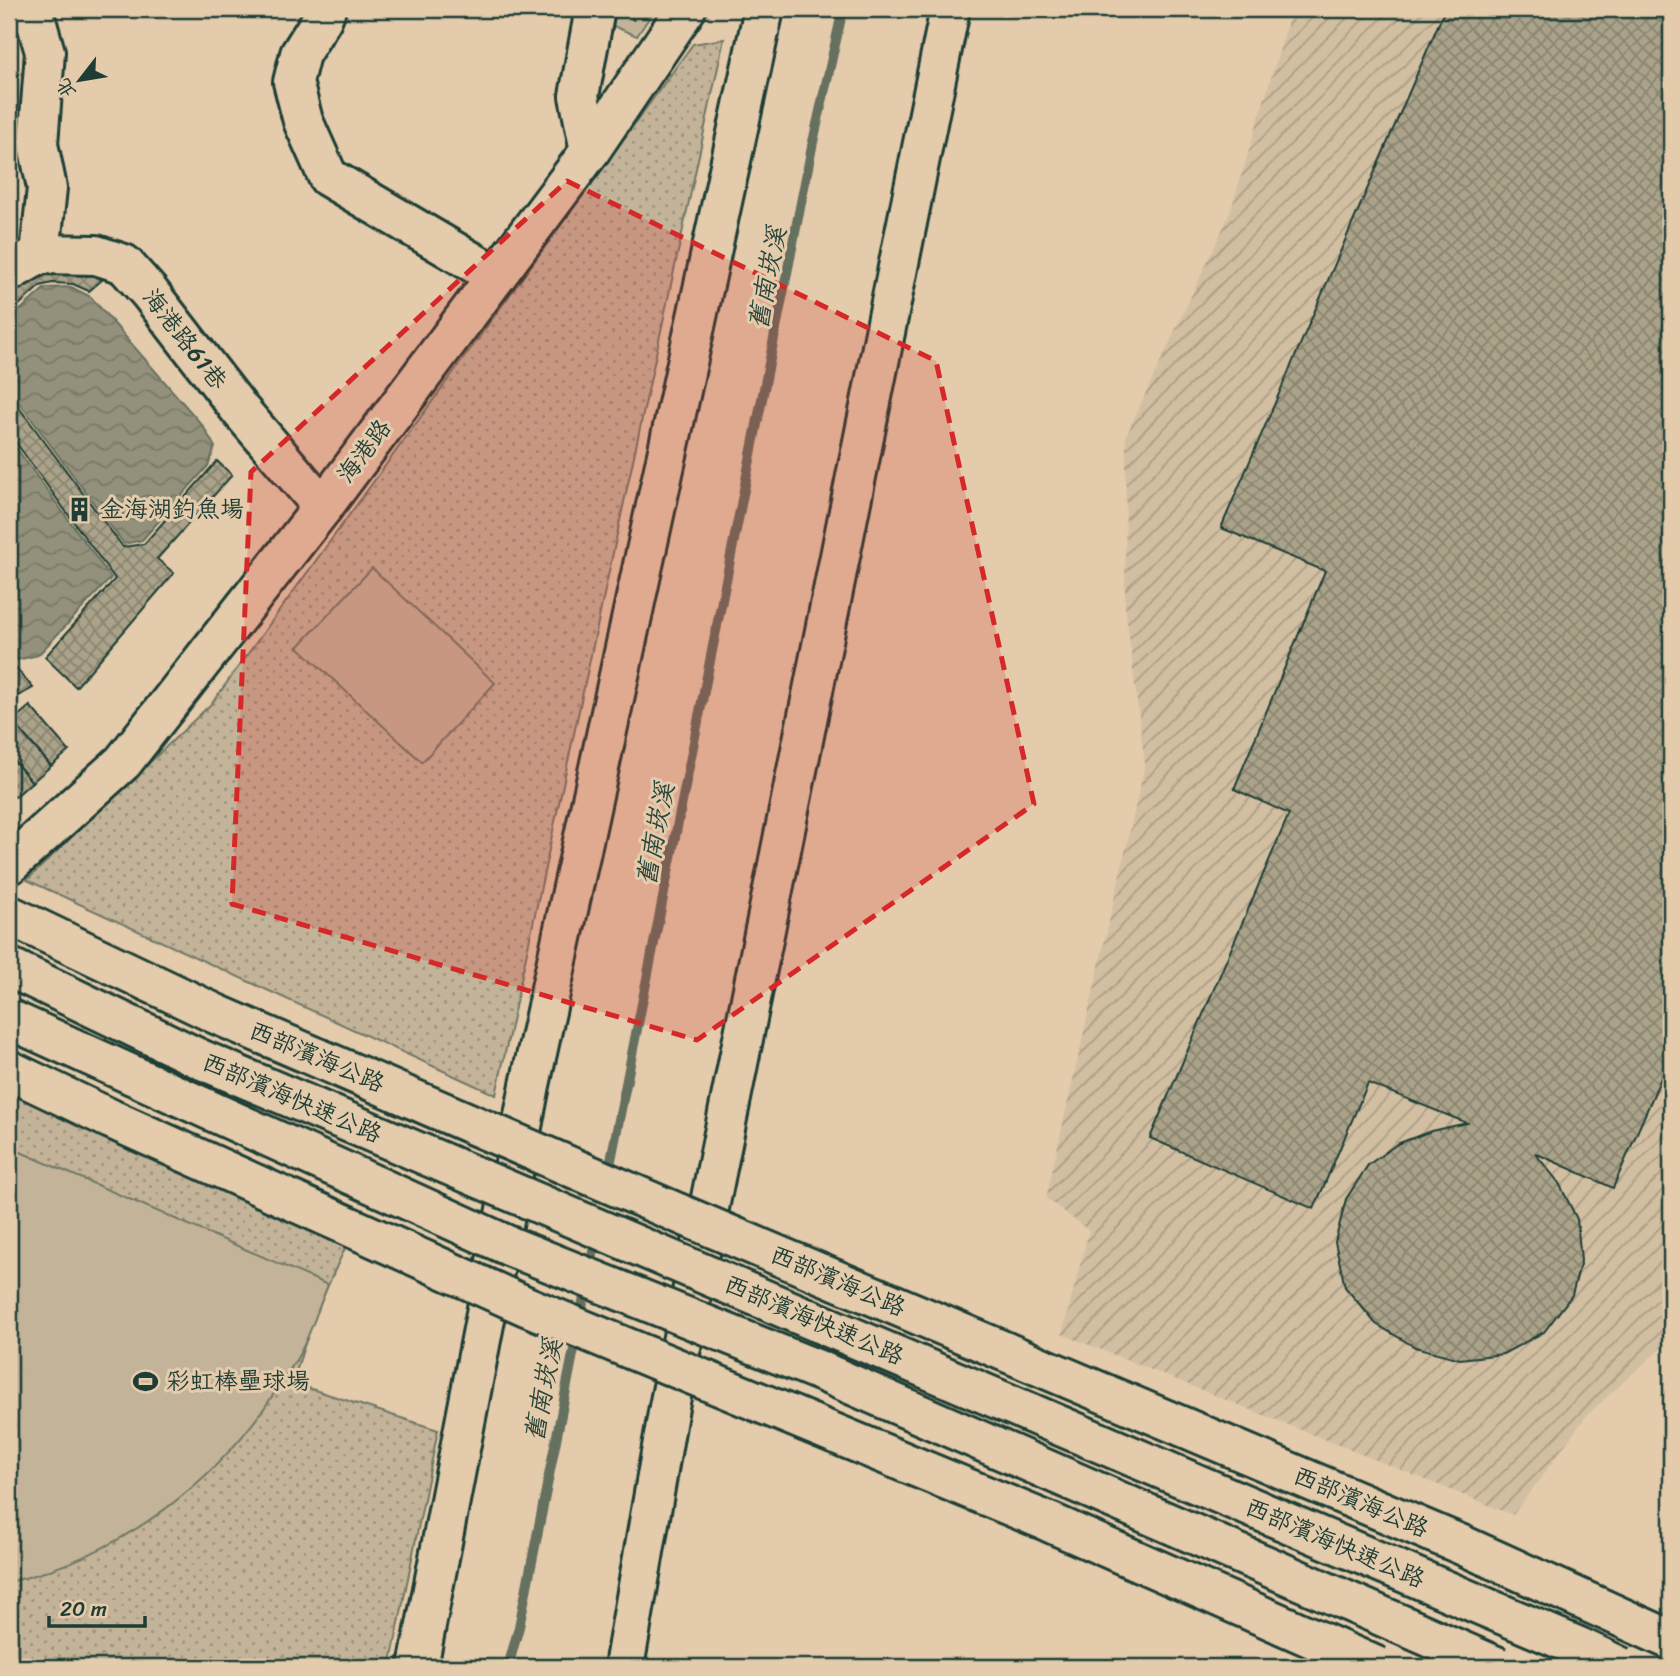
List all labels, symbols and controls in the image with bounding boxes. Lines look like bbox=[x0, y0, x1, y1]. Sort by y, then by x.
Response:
north arrow bbox=[46, 46, 116, 116]
text: 北 bbox=[47, 72, 85, 105]
water label: 舊南崁溪 bbox=[734, 221, 800, 333]
street label: 海港路61巷 bbox=[132, 279, 238, 399]
street label: 海港路 bbox=[326, 410, 402, 492]
place label: 金海湖釣魚場 bbox=[100, 488, 244, 530]
building icon: 金海湖釣魚場 bbox=[66, 495, 94, 523]
water label: 舊南崁溪 bbox=[622, 777, 688, 889]
street label: 西部濱海公路 bbox=[243, 1010, 391, 1104]
street label: 西部濱海快速公路 bbox=[195, 1041, 389, 1155]
street label: 西部濱海公路 bbox=[764, 1234, 912, 1328]
street label: 西部濱海快速公路 bbox=[717, 1263, 911, 1377]
water label: 舊南崁溪 bbox=[510, 1333, 576, 1445]
place label: 彩虹棒壘球場 bbox=[166, 1360, 310, 1402]
sports icon: 彩虹棒壘球場 bbox=[132, 1367, 160, 1395]
street label: 西部濱海公路 bbox=[1287, 1455, 1435, 1549]
street label: 西部濱海快速公路 bbox=[1238, 1486, 1432, 1600]
scale bar bbox=[49, 1585, 145, 1629]
text: 20 m bbox=[60, 1590, 107, 1628]

